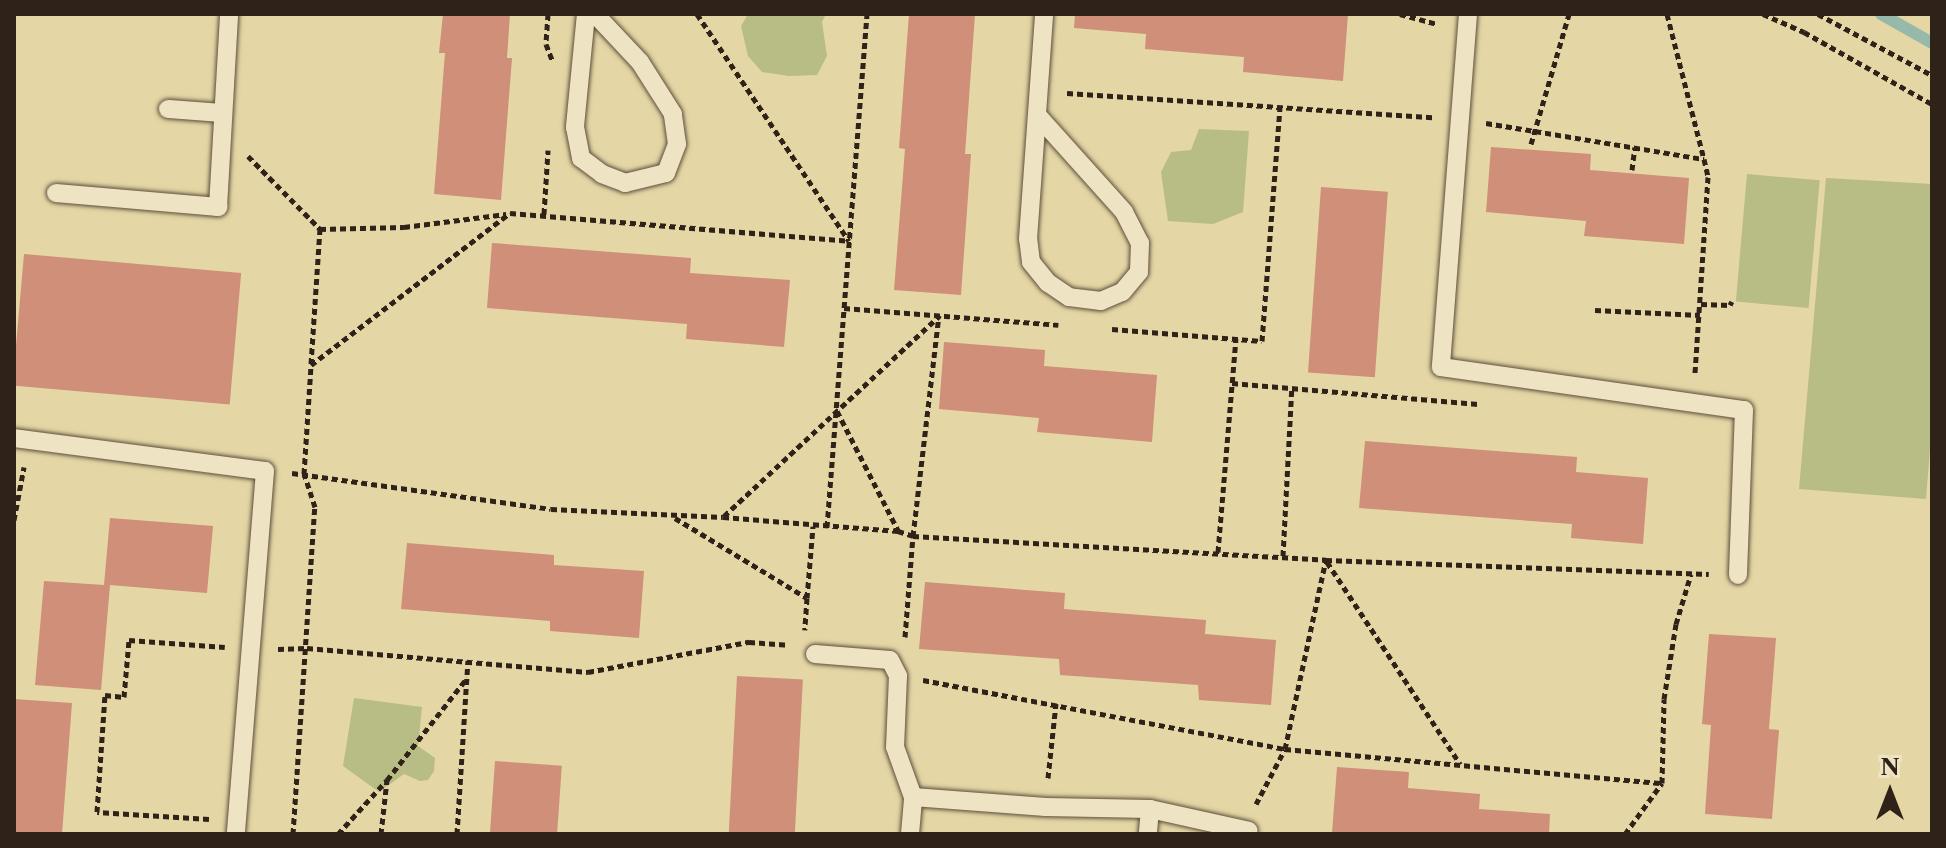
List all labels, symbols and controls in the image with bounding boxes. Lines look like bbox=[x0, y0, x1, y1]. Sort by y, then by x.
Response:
north arrow bbox=[1850, 752, 1930, 832]
text: N bbox=[1880, 754, 1900, 781]

